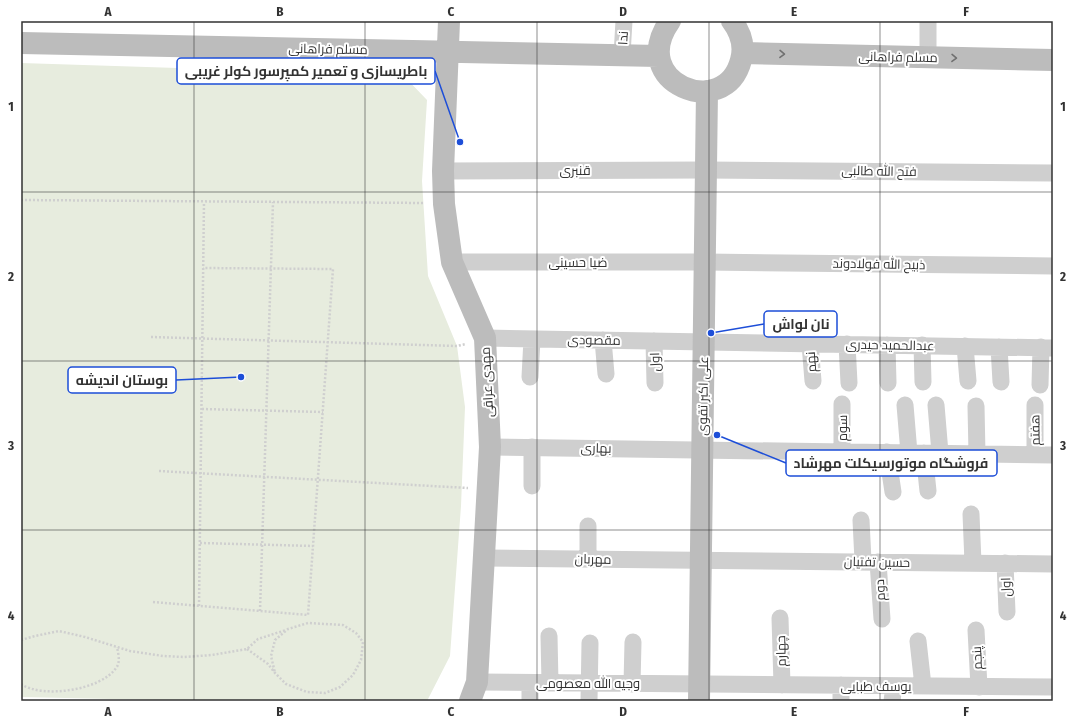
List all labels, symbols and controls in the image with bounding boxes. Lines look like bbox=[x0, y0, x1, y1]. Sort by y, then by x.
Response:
text: A bbox=[103, 4, 112, 19]
text: B bbox=[276, 4, 284, 19]
text: C bbox=[448, 4, 455, 19]
text: D bbox=[619, 4, 627, 19]
text: E bbox=[791, 4, 797, 19]
text: F bbox=[963, 4, 969, 19]
street label: ندا bbox=[615, 31, 631, 45]
street label: مسلم فراهانی bbox=[288, 41, 368, 59]
street label: مسلم فراهانی bbox=[858, 49, 938, 67]
one-way arrow bbox=[779, 50, 785, 58]
one-way arrow bbox=[951, 54, 957, 62]
callout: باطریسازی و تعمیر کمپرسور کولر غریبی bbox=[177, 58, 435, 84]
text: باطریسازی و تعمیر کمپرسور کولر غریبی bbox=[185, 63, 427, 82]
text: 1 bbox=[8, 99, 14, 114]
text: 1 bbox=[1060, 99, 1066, 114]
street label: فتح الله طالبی bbox=[841, 162, 917, 180]
street label: قنبری bbox=[559, 163, 591, 178]
street label: ضیا حسینی bbox=[549, 255, 607, 270]
street label: ذبیح الله فولادوند bbox=[833, 255, 925, 273]
text: 2 bbox=[7, 269, 14, 284]
text: 2 bbox=[1059, 269, 1066, 284]
callout: نان لواش bbox=[764, 311, 837, 337]
text: نان لواش bbox=[772, 316, 830, 333]
street label: مقصودی bbox=[567, 332, 621, 348]
street label: عبدالحمید حیدری bbox=[845, 337, 935, 353]
street label: مهدی عراقی bbox=[478, 346, 496, 418]
street label: نهم bbox=[803, 351, 821, 373]
street label: اول bbox=[647, 352, 664, 372]
street label: علی اکبر تقوی bbox=[695, 356, 711, 436]
callout: بوستان اندیشه bbox=[68, 367, 176, 393]
text: بوستان اندیشه bbox=[76, 372, 168, 389]
street label: هفتم bbox=[1027, 414, 1045, 446]
street label: سوم bbox=[835, 415, 852, 441]
text: 3 bbox=[7, 438, 14, 453]
text: 3 bbox=[1059, 438, 1066, 453]
street label: بهاری bbox=[580, 440, 612, 456]
callout: فروشگاه موتورسیکلت مهرشاد bbox=[786, 450, 997, 476]
text: فروشگاه موتورسیکلت مهرشاد bbox=[794, 455, 988, 472]
street label: مهربان bbox=[574, 551, 612, 567]
street label: حسین تفتیان bbox=[844, 554, 910, 570]
street label: اول bbox=[998, 577, 1015, 597]
street label: دوم bbox=[872, 579, 890, 601]
text: 4 bbox=[8, 608, 15, 623]
text: 4 bbox=[1060, 608, 1067, 623]
street label: چهارم bbox=[773, 635, 791, 667]
street label: پنجم bbox=[969, 645, 987, 670]
street label: وجیه الله معصومی bbox=[536, 675, 640, 691]
street label: یوسف طبایی bbox=[841, 679, 912, 694]
text: A bbox=[103, 704, 112, 719]
text: B bbox=[276, 704, 284, 719]
text: C bbox=[448, 704, 455, 719]
text: D bbox=[619, 704, 627, 719]
text: E bbox=[791, 704, 797, 719]
text: F bbox=[963, 704, 969, 719]

